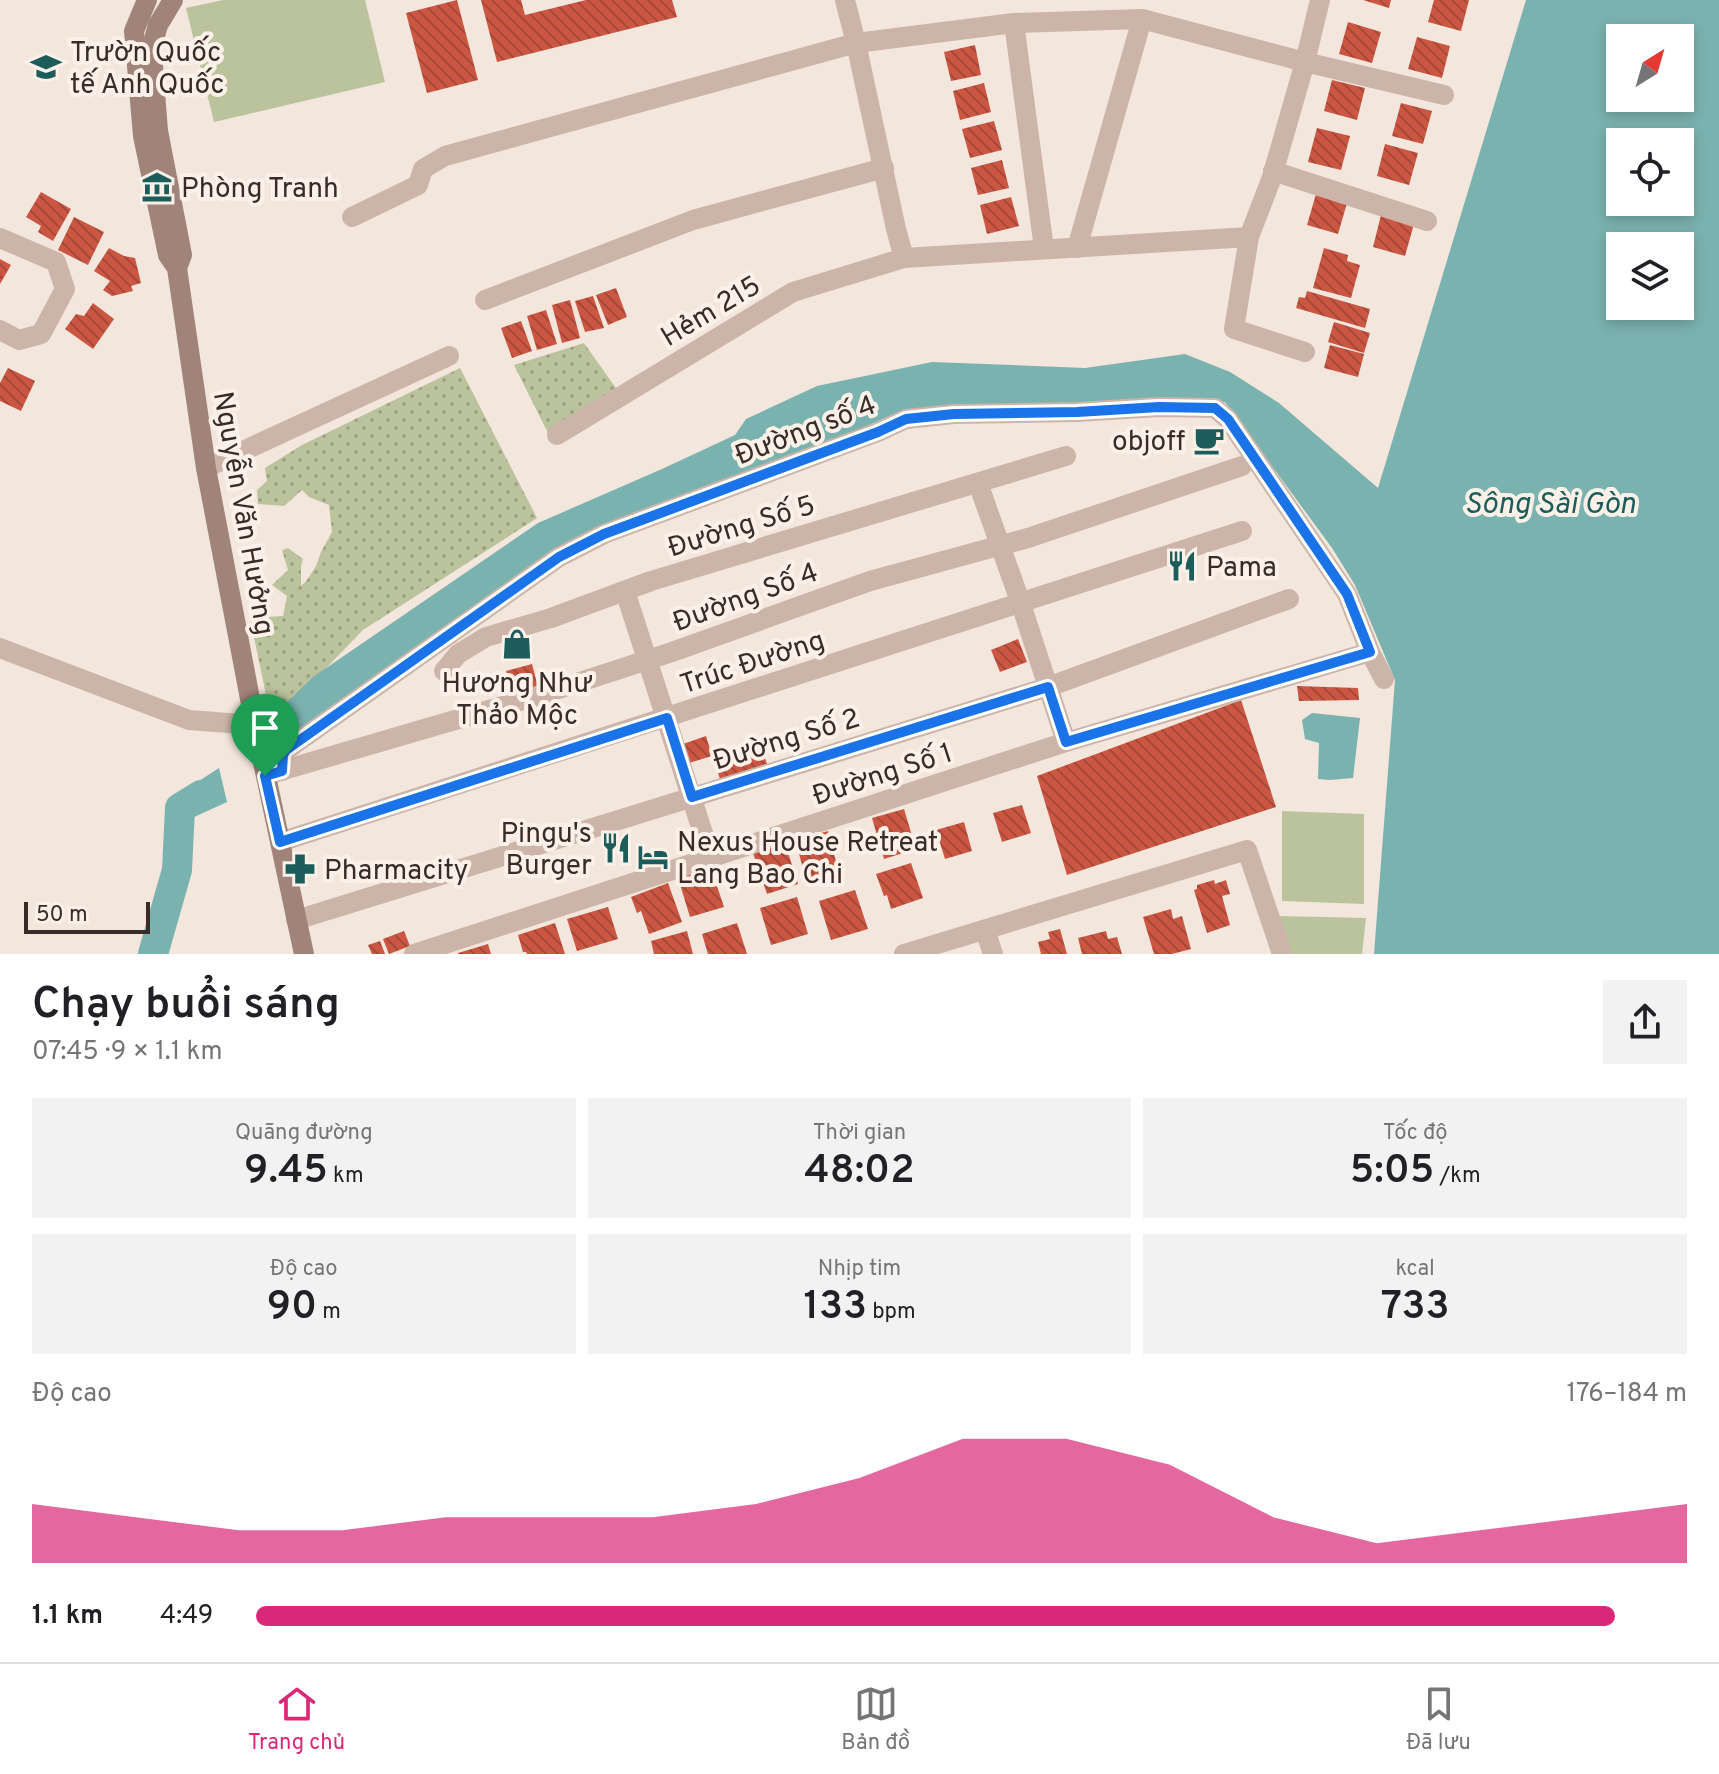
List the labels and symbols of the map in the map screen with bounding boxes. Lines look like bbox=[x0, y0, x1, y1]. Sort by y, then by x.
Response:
north arrow bbox=[1606, 24, 1694, 112]
place label: Trườn Quốc tế Anh Quốc bbox=[70, 35, 224, 104]
school or university icon: Trườn Quốc tế Anh Quốc bbox=[29, 50, 63, 84]
museum icon: Phòng Tranh bbox=[140, 170, 174, 204]
place label: Phòng Tranh bbox=[181, 172, 339, 208]
street label: Hẻm 215 bbox=[655, 269, 768, 356]
street label: Đường số 4 bbox=[730, 388, 882, 475]
street label: Nguyễn Văn Hưởng bbox=[203, 389, 283, 638]
cafe icon: objoff bbox=[1192, 423, 1226, 457]
place label: objoff bbox=[1112, 425, 1185, 461]
street label: Đường Số 5 bbox=[664, 487, 820, 567]
water label: Sông Sài Gòn bbox=[1464, 487, 1636, 524]
restaurant icon: Pama bbox=[1165, 549, 1199, 583]
place label: Pama bbox=[1206, 551, 1277, 587]
street label: Đường Số 4 bbox=[668, 555, 824, 642]
street label: Trúc Đường bbox=[676, 624, 830, 704]
shop icon: Hương Như Thảo Mộc bbox=[500, 627, 534, 661]
place label: Hương Như Thảo Mộc bbox=[442, 667, 592, 735]
pin bbox=[231, 694, 299, 776]
street label: Đường Số 2 bbox=[709, 701, 865, 780]
street label: Đường Số 1 bbox=[808, 735, 957, 815]
place label: Pingu's Burger bbox=[500, 817, 592, 885]
place label: Nexus House Retreat Lang Bao Chi bbox=[677, 826, 938, 894]
restaurant icon: Pingu's Burger bbox=[599, 831, 633, 865]
hotel icon: Nexus House Retreat Lang Bao Chi bbox=[636, 840, 670, 874]
pharmacy icon: Pharmacity bbox=[283, 852, 317, 886]
place label: Pharmacity bbox=[324, 854, 468, 890]
scale bar bbox=[24, 898, 150, 934]

